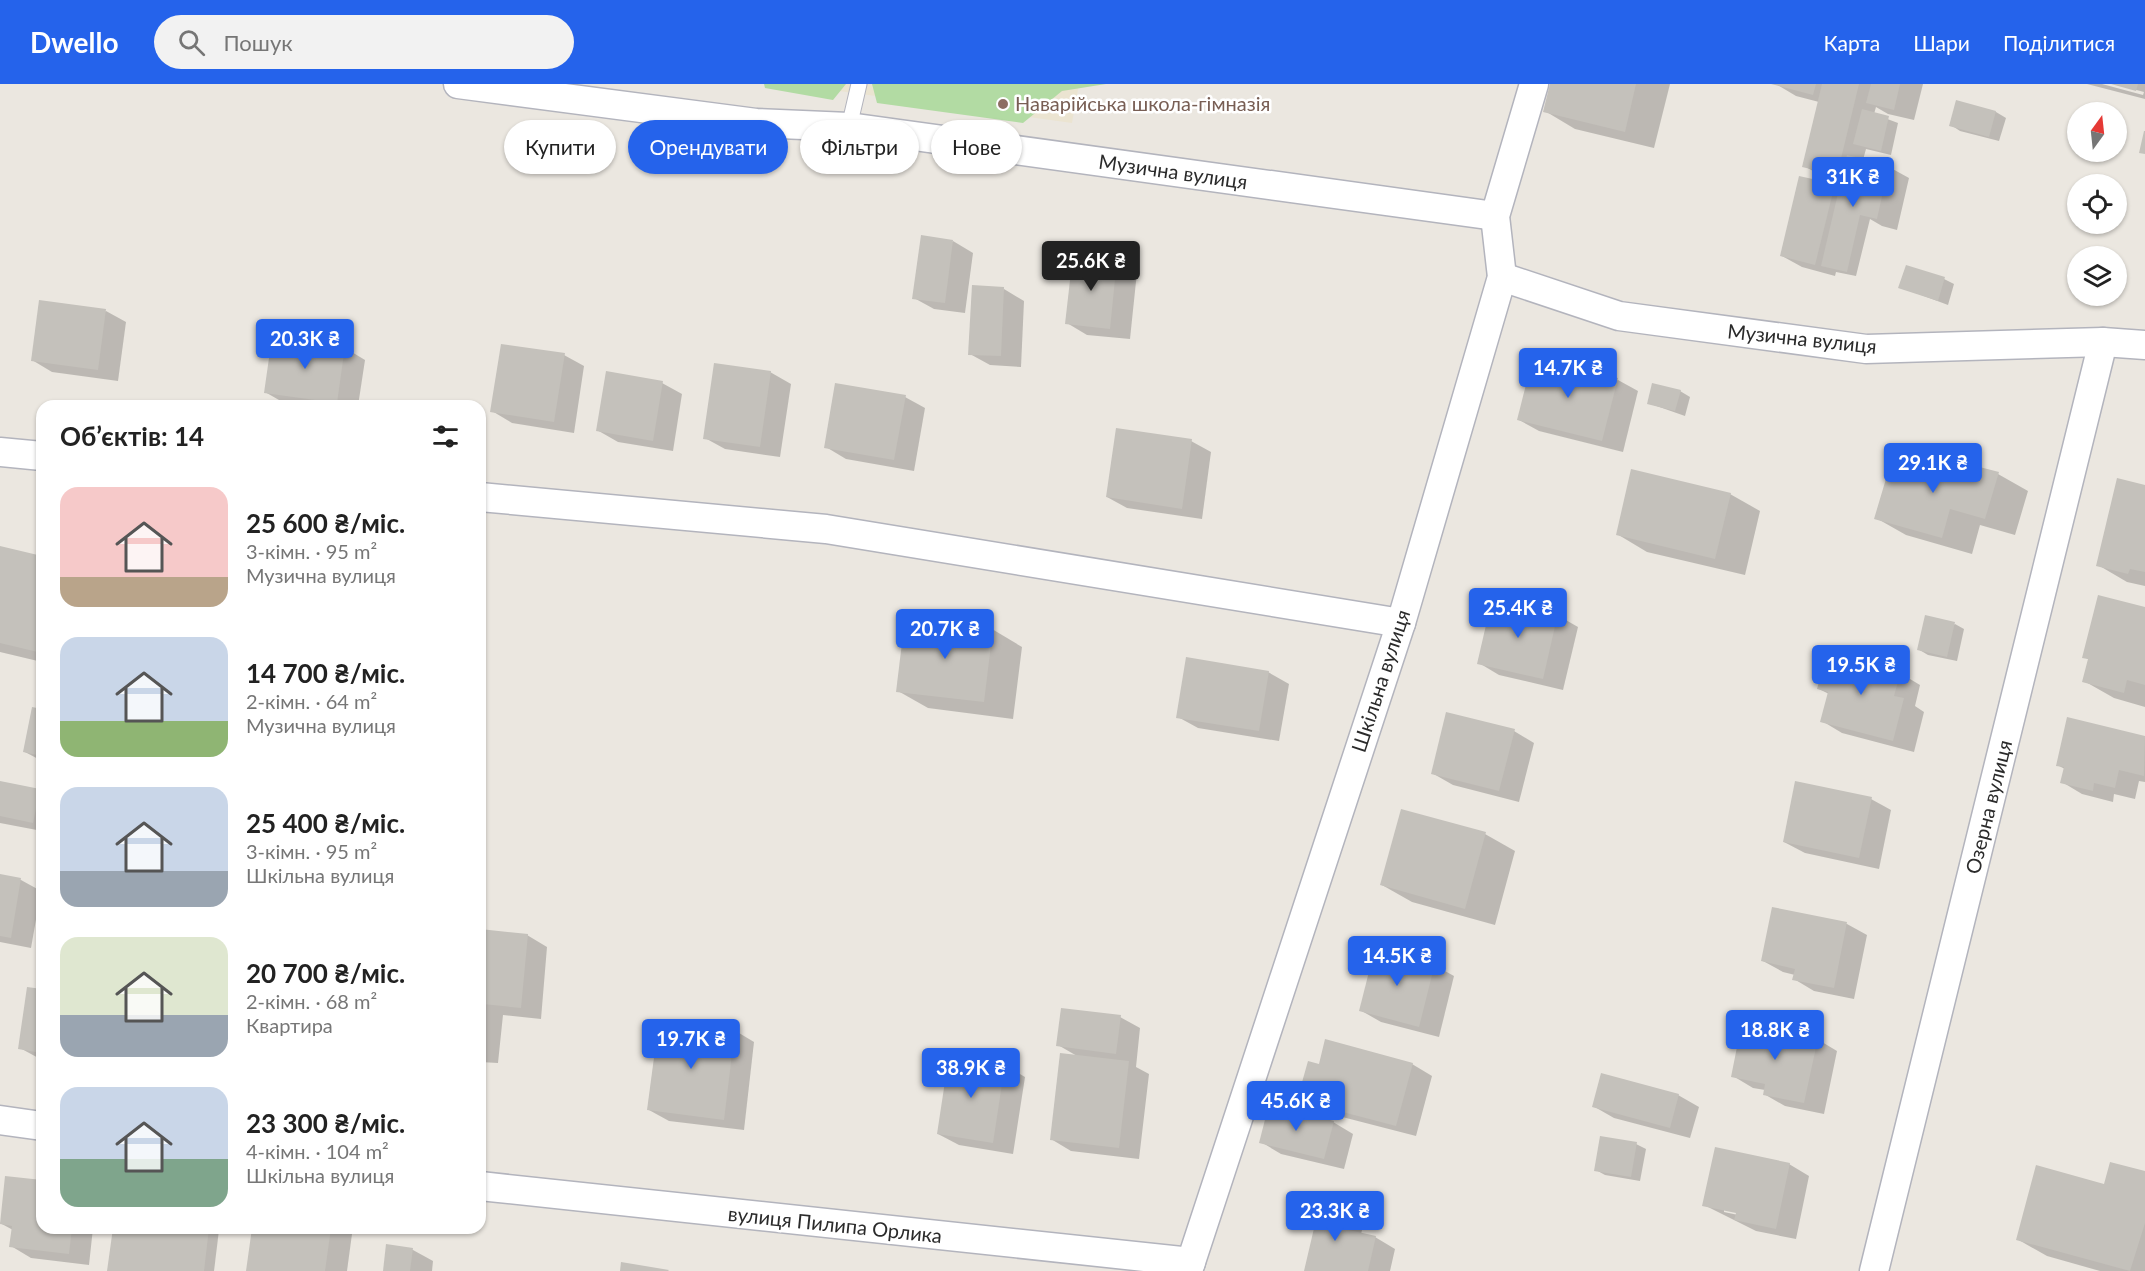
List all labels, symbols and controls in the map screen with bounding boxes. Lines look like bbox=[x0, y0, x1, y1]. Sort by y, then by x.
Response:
search box bbox=[154, 15, 574, 69]
text: Dwello bbox=[30, 25, 118, 59]
icon: search bbox=[175, 26, 208, 59]
text: Пошук bbox=[223, 29, 293, 56]
text: Карта bbox=[1824, 30, 1880, 55]
text: Шари bbox=[1913, 30, 1970, 55]
text: Поділитися bbox=[2003, 30, 2115, 55]
place label: Наварійська школа-гімназія bbox=[1015, 91, 1270, 115]
marker: Наварійська школа-гімназія bbox=[996, 97, 1010, 111]
north arrow bbox=[2067, 102, 2127, 162]
map controls bbox=[2067, 102, 2127, 306]
chip: Купити bbox=[504, 120, 616, 174]
chip: Орендувати bbox=[628, 120, 788, 174]
chip: Фільтри bbox=[800, 120, 919, 174]
chip: Нове bbox=[931, 120, 1022, 174]
street label: Музична вулиця bbox=[1097, 149, 1249, 193]
pin: 31K ₴ bbox=[1811, 157, 1895, 208]
text: 31K ₴ bbox=[1826, 164, 1880, 188]
button: locate bbox=[2067, 174, 2127, 234]
pin: 25.6K ₴ bbox=[1036, 241, 1146, 292]
button: layers bbox=[2067, 246, 2127, 306]
text: 25.6K ₴ bbox=[1056, 248, 1126, 272]
street label: Музична вулиця bbox=[1726, 318, 1878, 358]
pin: 20.3K ₴ bbox=[250, 319, 360, 370]
text: 20.3K ₴ bbox=[270, 326, 340, 350]
pin: 14.7K ₴ bbox=[1513, 348, 1623, 399]
text: 14.7K ₴ bbox=[1533, 355, 1603, 379]
text: Об’єктів: 14 bbox=[60, 420, 204, 452]
icon: filters bbox=[429, 420, 462, 453]
pin: 29.1K ₴ bbox=[1878, 443, 1988, 494]
text: 29.1K ₴ bbox=[1898, 450, 1968, 474]
text: 25 600 ₴/міс. bbox=[246, 507, 405, 539]
icon: home bbox=[108, 511, 180, 583]
text: 3-кімн. · 95 m² bbox=[246, 539, 377, 563]
text: Музична вулиця bbox=[246, 563, 396, 587]
pin: 25.4K ₴ bbox=[1463, 588, 1573, 639]
text: 25.4K ₴ bbox=[1483, 595, 1553, 619]
street label: Шкільна вулиця bbox=[1346, 606, 1414, 755]
pin: 20.7K ₴ bbox=[890, 609, 1000, 660]
text: 20.7K ₴ bbox=[910, 616, 980, 640]
pin: 19.5K ₴ bbox=[1806, 645, 1916, 696]
text: 19.5K ₴ bbox=[1826, 652, 1896, 676]
text: 14 700 ₴/міс. bbox=[246, 657, 405, 689]
icon: home bbox=[108, 661, 180, 733]
text: 2-кімн. · 64 m² bbox=[246, 689, 377, 713]
text: Музична вулиця bbox=[246, 713, 396, 737]
street label: Озерна вулиця bbox=[1960, 737, 2016, 876]
text: 25 400 ₴/міс. bbox=[246, 807, 405, 839]
icon: home bbox=[108, 811, 180, 883]
text: 3-кімн. · 95 m² bbox=[246, 839, 377, 863]
text: Шкільна вулиця bbox=[246, 863, 394, 887]
pin: 14.5K ₴ bbox=[1342, 936, 1452, 987]
text: 14.5K ₴ bbox=[1362, 943, 1432, 967]
text: 20 700 ₴/міс. bbox=[246, 957, 405, 989]
icon: home bbox=[108, 961, 180, 1033]
text: 2-кімн. · 68 m² bbox=[246, 989, 377, 1013]
pin: 18.8K ₴ bbox=[1720, 1010, 1830, 1061]
text: Квартира bbox=[246, 1013, 333, 1037]
text: 18.8K ₴ bbox=[1740, 1017, 1810, 1041]
pin: 19.7K ₴ bbox=[636, 1019, 746, 1070]
text: 19.7K ₴ bbox=[656, 1026, 726, 1050]
pin: 38.9K ₴ bbox=[916, 1048, 1026, 1099]
text: 38.9K ₴ bbox=[936, 1055, 1006, 1079]
pin: 45.6K ₴ bbox=[1241, 1081, 1351, 1132]
text: 45.6K ₴ bbox=[1261, 1088, 1331, 1112]
text: 23 300 ₴/міс. bbox=[246, 1107, 405, 1139]
icon: home bbox=[108, 1111, 180, 1183]
text: 4-кімн. · 104 m² bbox=[246, 1139, 389, 1163]
text: Шкільна вулиця bbox=[246, 1163, 394, 1187]
pin: 23.3K ₴ bbox=[1280, 1191, 1390, 1242]
text: 23.3K ₴ bbox=[1300, 1198, 1370, 1222]
street label: вулиця Пилипа Орлика bbox=[727, 1201, 943, 1247]

